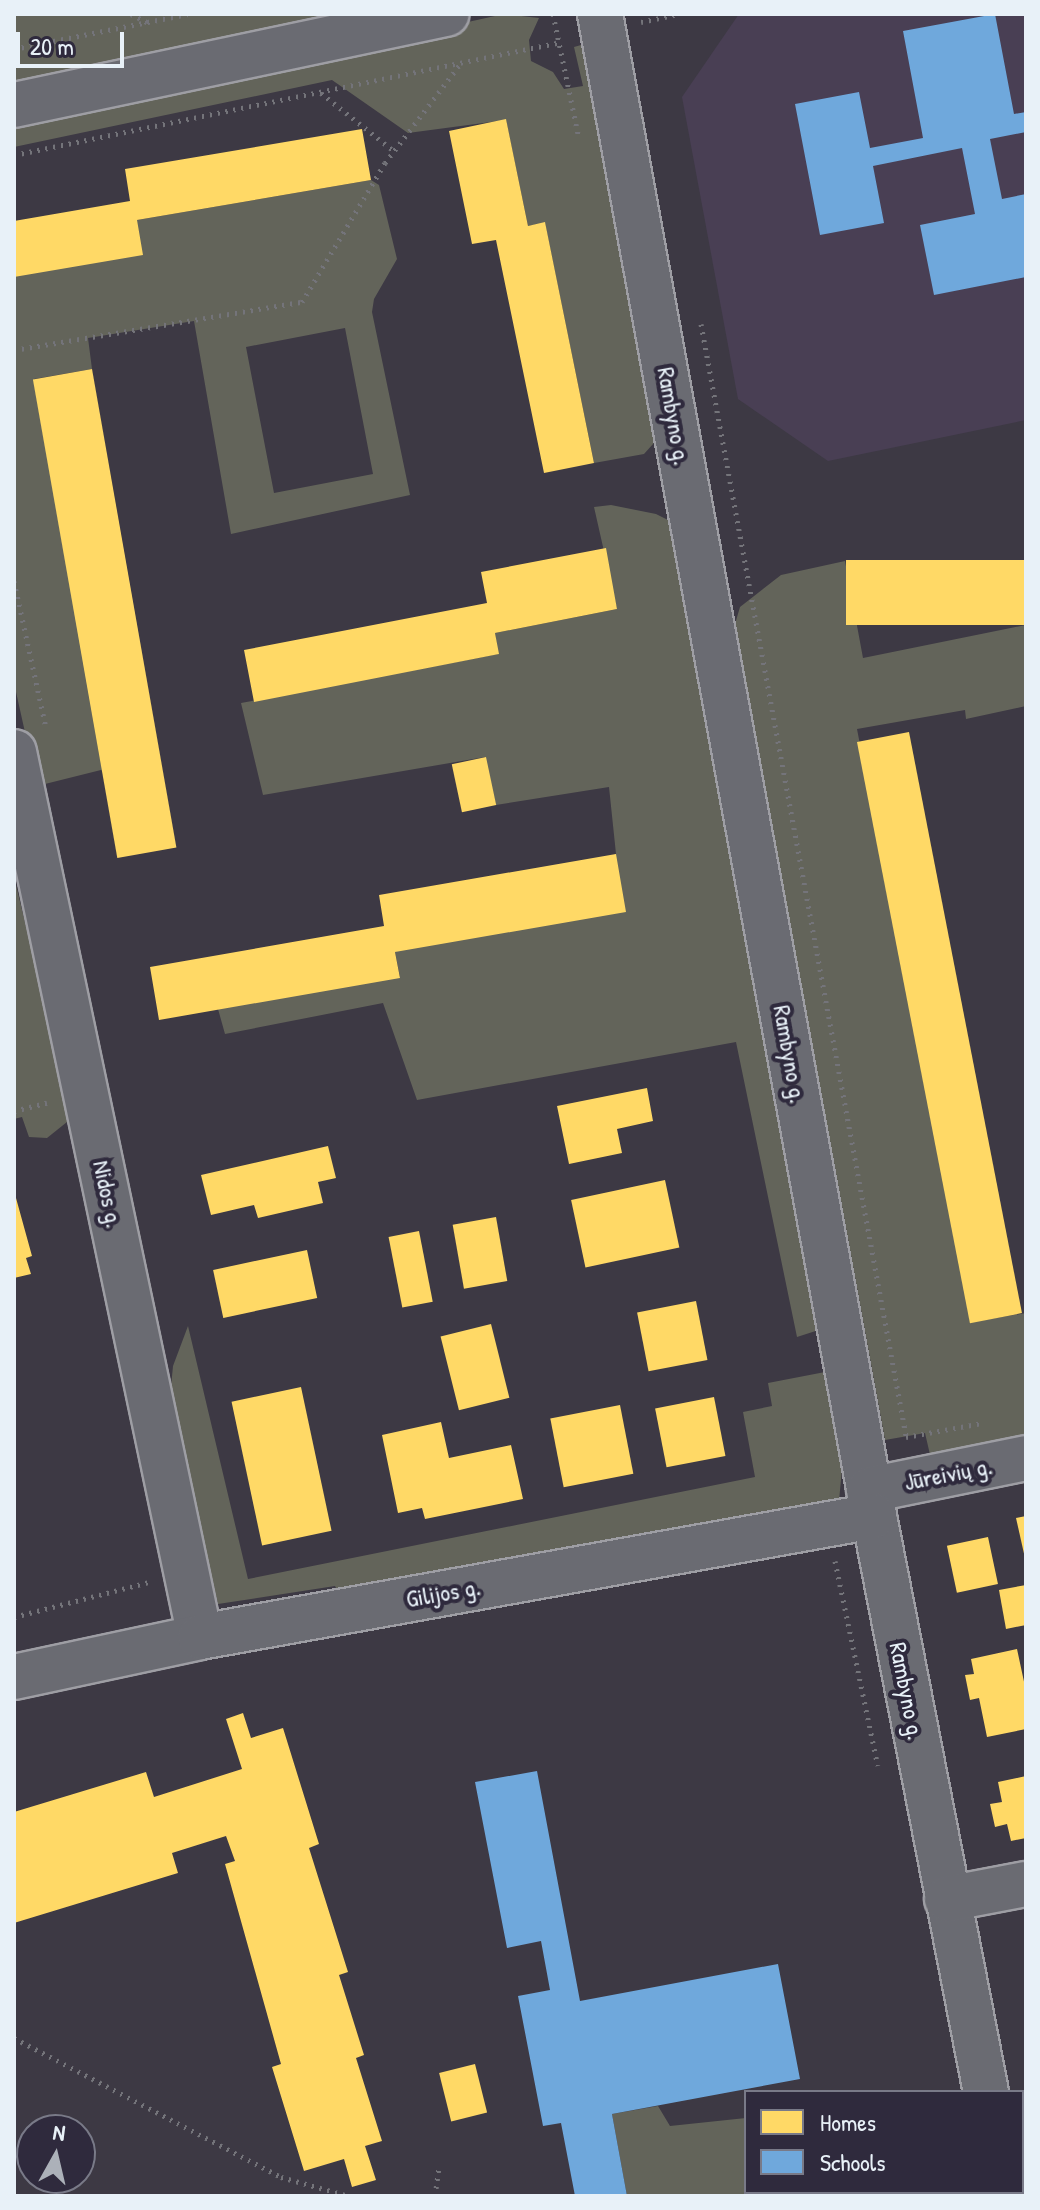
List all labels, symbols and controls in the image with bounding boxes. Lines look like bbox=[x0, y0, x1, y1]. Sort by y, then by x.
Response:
scale bar bbox=[20, 16, 128, 66]
text: 20 m bbox=[30, 30, 74, 62]
street label: Rambyno g. bbox=[651, 365, 697, 467]
street label: Rambyno g. bbox=[767, 1003, 813, 1105]
street label: Nidos g. bbox=[87, 1158, 129, 1230]
street label: Jūreivių g. bbox=[902, 1451, 994, 1497]
street label: Gilijos g. bbox=[404, 1572, 482, 1614]
street label: Rambyno g. bbox=[883, 1640, 931, 1742]
legend bbox=[744, 2090, 1024, 2194]
text: Homes bbox=[820, 2106, 876, 2138]
north arrow bbox=[16, 2114, 96, 2194]
text: N bbox=[51, 2117, 67, 2148]
text: Schools bbox=[820, 2146, 885, 2178]

